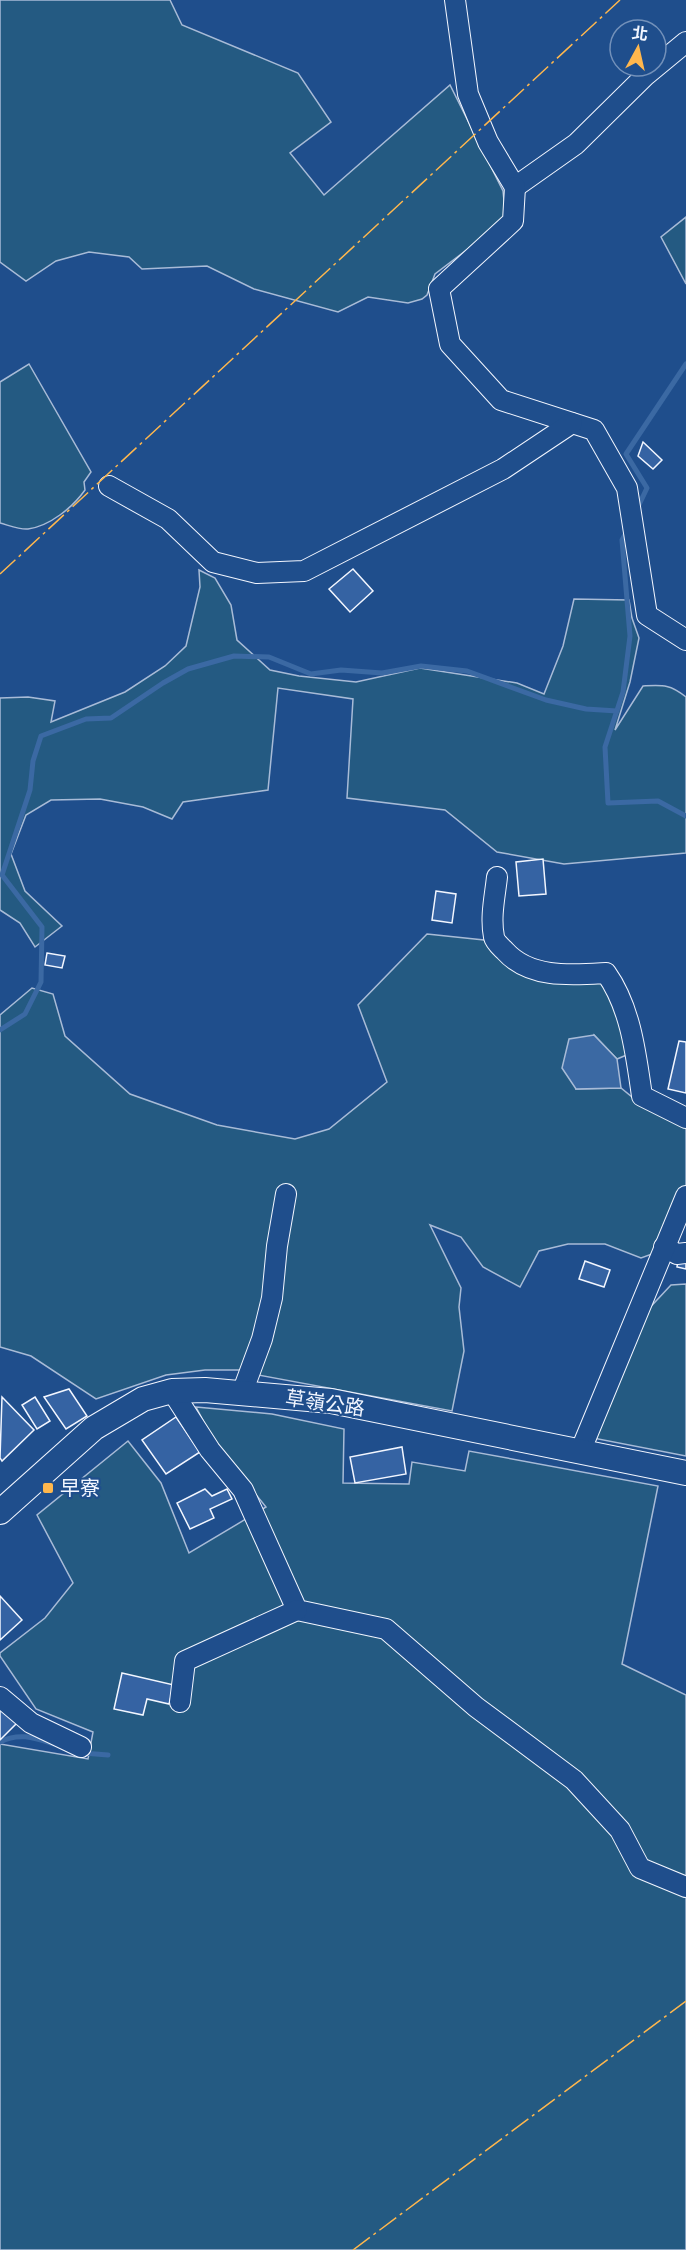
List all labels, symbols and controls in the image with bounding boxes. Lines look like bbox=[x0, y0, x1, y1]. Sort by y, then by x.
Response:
north arrow bbox=[608, 18, 668, 78]
text: 北 bbox=[631, 22, 649, 44]
street label: 草嶺公路 bbox=[284, 1385, 366, 1420]
place label: 早寮 bbox=[60, 1475, 100, 1500]
marker: 早寮 bbox=[41, 1481, 55, 1495]

